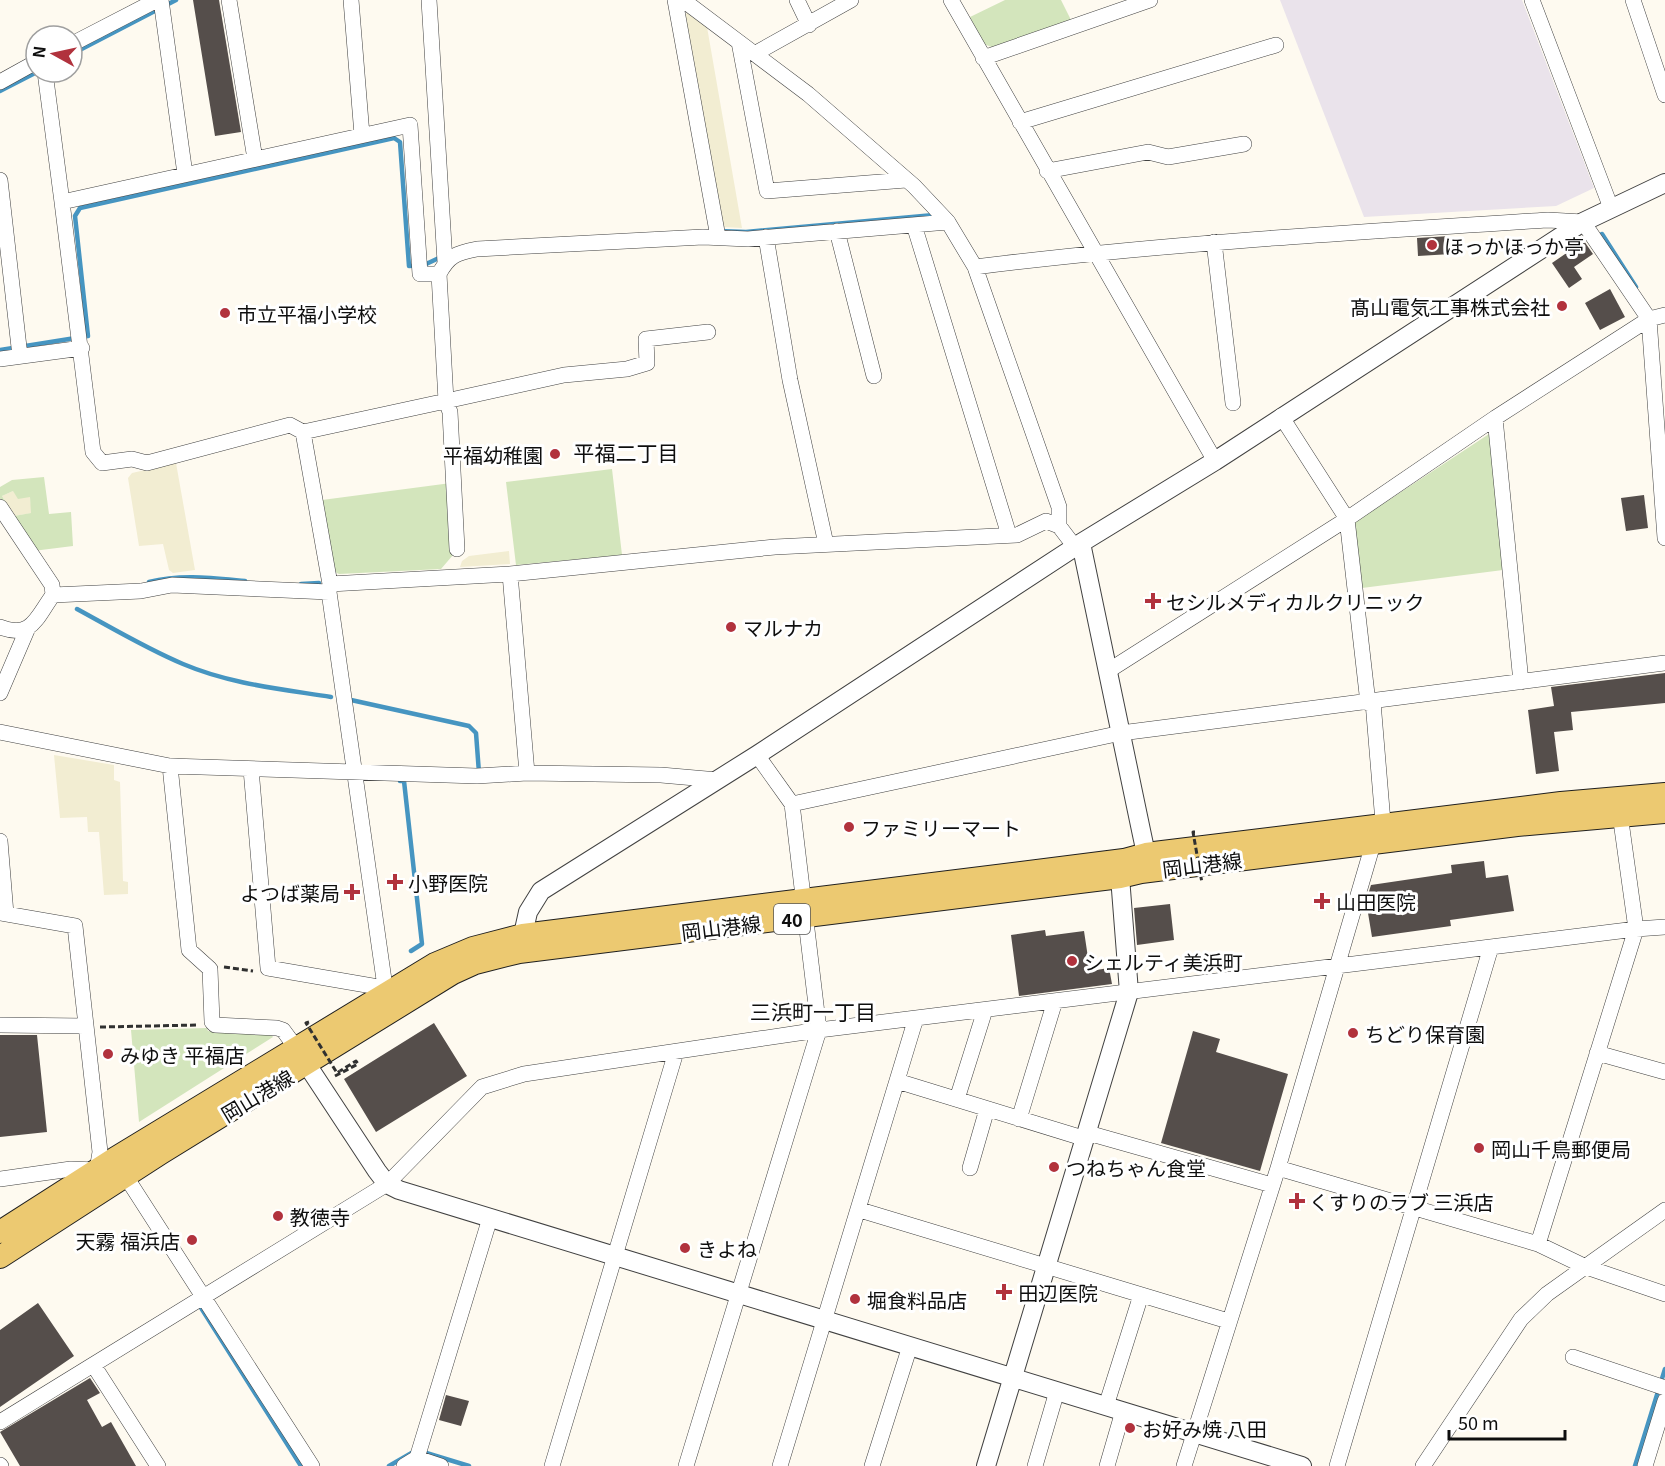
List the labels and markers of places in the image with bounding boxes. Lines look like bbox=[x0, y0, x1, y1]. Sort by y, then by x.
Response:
place label: ほっかほっか亭 bbox=[1444, 231, 1584, 260]
marker: ほっかほっか亭 bbox=[1425, 238, 1439, 252]
place label: 髙山電気工事株式会社 bbox=[1350, 292, 1550, 321]
place label: 市立平福小学校 bbox=[237, 299, 377, 328]
marker: 髙山電気工事株式会社 bbox=[1555, 299, 1569, 313]
marker: 市立平福小学校 bbox=[218, 306, 232, 320]
place label: 平福幼稚園 bbox=[443, 440, 543, 469]
marker: 平福幼稚園 bbox=[548, 447, 562, 461]
place label: セシルメディカルクリニック bbox=[1166, 587, 1425, 616]
marker: セシルメディカルクリニック bbox=[1144, 592, 1162, 610]
place label: マルナカ bbox=[743, 613, 823, 642]
marker: マルナカ bbox=[724, 620, 738, 634]
place label: ファミリーマート bbox=[861, 813, 1021, 842]
marker: ファミリーマート bbox=[842, 820, 856, 834]
place label: 小野医院 bbox=[408, 868, 488, 897]
marker: 小野医院 bbox=[386, 873, 404, 891]
place label: よつば薬局 bbox=[240, 878, 340, 907]
marker: よつば薬局 bbox=[345, 885, 359, 899]
place label: 山田医院 bbox=[1336, 887, 1416, 916]
marker: 山田医院 bbox=[1313, 892, 1331, 910]
place label: シェルティ美浜町 bbox=[1084, 947, 1243, 976]
marker: シェルティ美浜町 bbox=[1065, 954, 1079, 968]
place label: ちどり保育園 bbox=[1365, 1019, 1485, 1048]
marker: ちどり保育園 bbox=[1346, 1026, 1360, 1040]
place label: みゆき 平福店 bbox=[120, 1040, 244, 1069]
marker: みゆき 平福店 bbox=[101, 1047, 115, 1061]
place label: 岡山千鳥郵便局 bbox=[1491, 1134, 1631, 1163]
marker: 岡山千鳥郵便局 bbox=[1472, 1141, 1486, 1155]
place label: つねちゃん食堂 bbox=[1066, 1153, 1206, 1182]
marker: つねちゃん食堂 bbox=[1047, 1160, 1061, 1174]
place label: くすりのラブ 三浜店 bbox=[1309, 1187, 1493, 1216]
marker: くすりのラブ 三浜店 bbox=[1290, 1194, 1304, 1208]
place label: 教徳寺 bbox=[290, 1202, 350, 1231]
marker: 教徳寺 bbox=[271, 1209, 285, 1223]
place label: 天霧 福浜店 bbox=[76, 1226, 180, 1255]
marker: 天霧 福浜店 bbox=[185, 1233, 199, 1247]
place label: きよね bbox=[697, 1234, 757, 1263]
marker: きよね bbox=[678, 1241, 692, 1255]
place label: 田辺医院 bbox=[1018, 1278, 1098, 1307]
marker: 田辺医院 bbox=[995, 1283, 1013, 1301]
place label: 堀食料品店 bbox=[867, 1285, 967, 1314]
marker: 堀食料品店 bbox=[848, 1292, 862, 1306]
place label: お好み焼 八田 bbox=[1142, 1414, 1266, 1443]
marker: お好み焼 八田 bbox=[1123, 1421, 1137, 1435]

